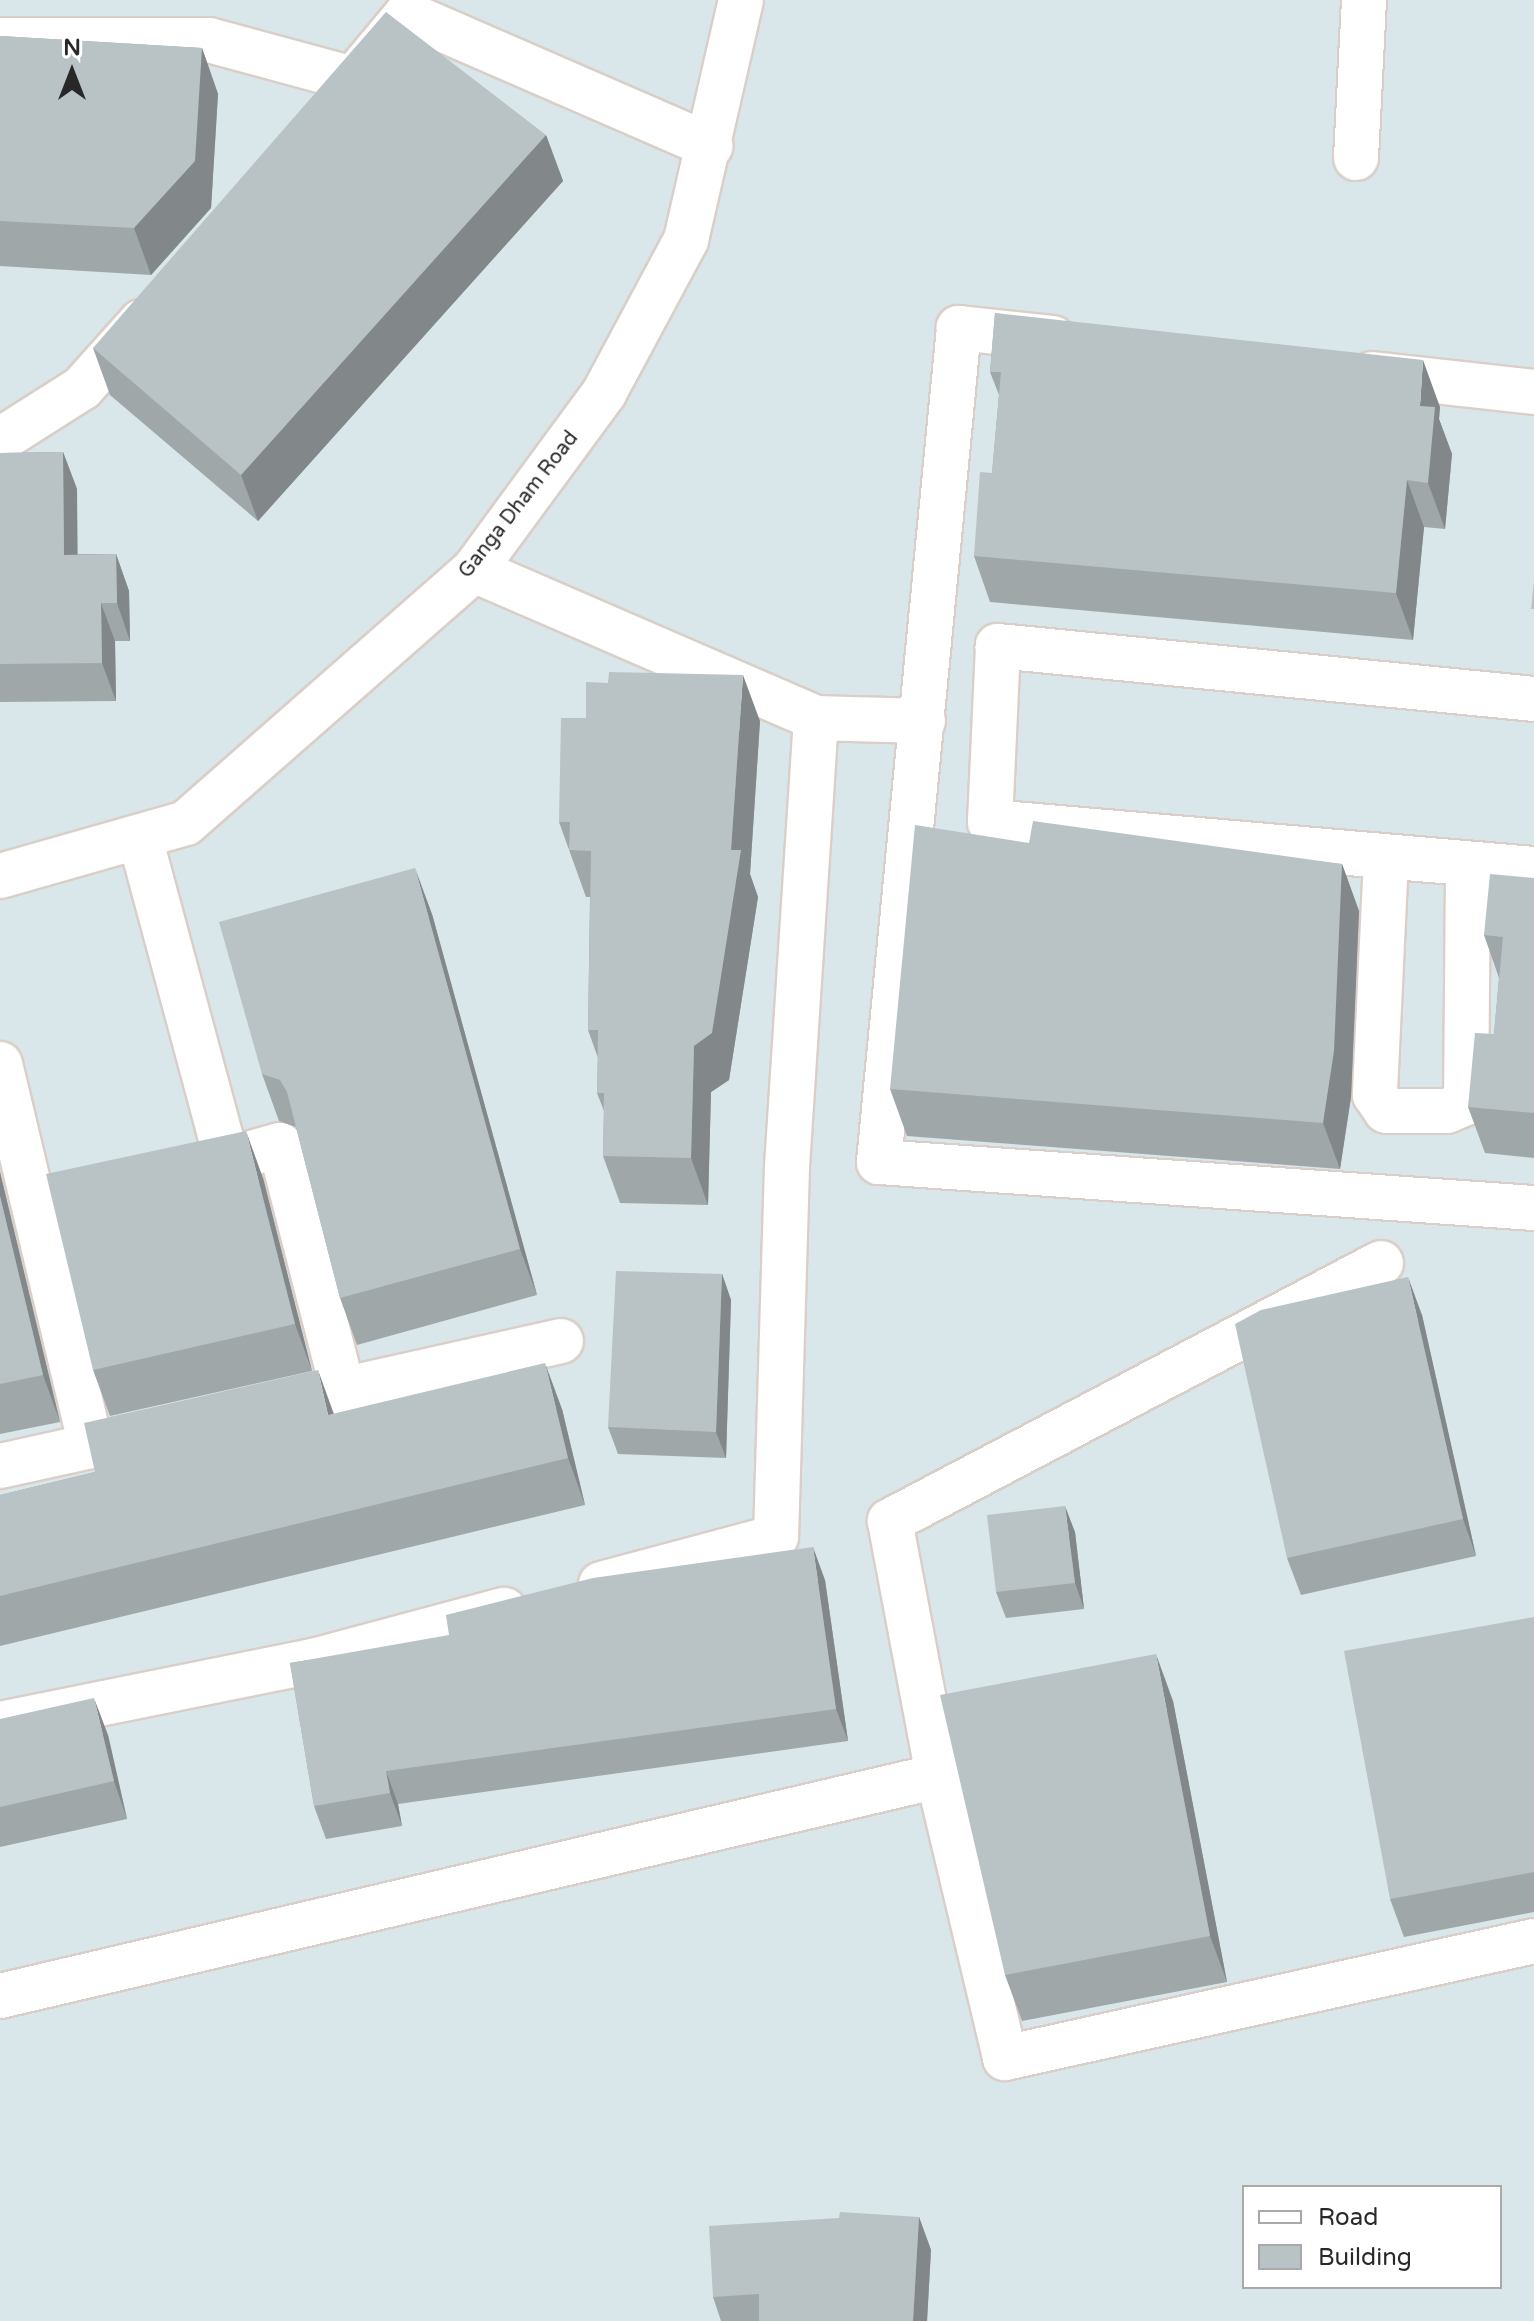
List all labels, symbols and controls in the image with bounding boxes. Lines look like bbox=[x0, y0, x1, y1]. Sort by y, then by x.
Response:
north arrow bbox=[32, 32, 112, 112]
text: N bbox=[63, 35, 81, 61]
street label: Ganga Dham Road bbox=[454, 427, 584, 583]
legend bbox=[1242, 2185, 1502, 2289]
text: Road bbox=[1318, 2203, 1378, 2232]
text: Building bbox=[1318, 2243, 1412, 2272]

